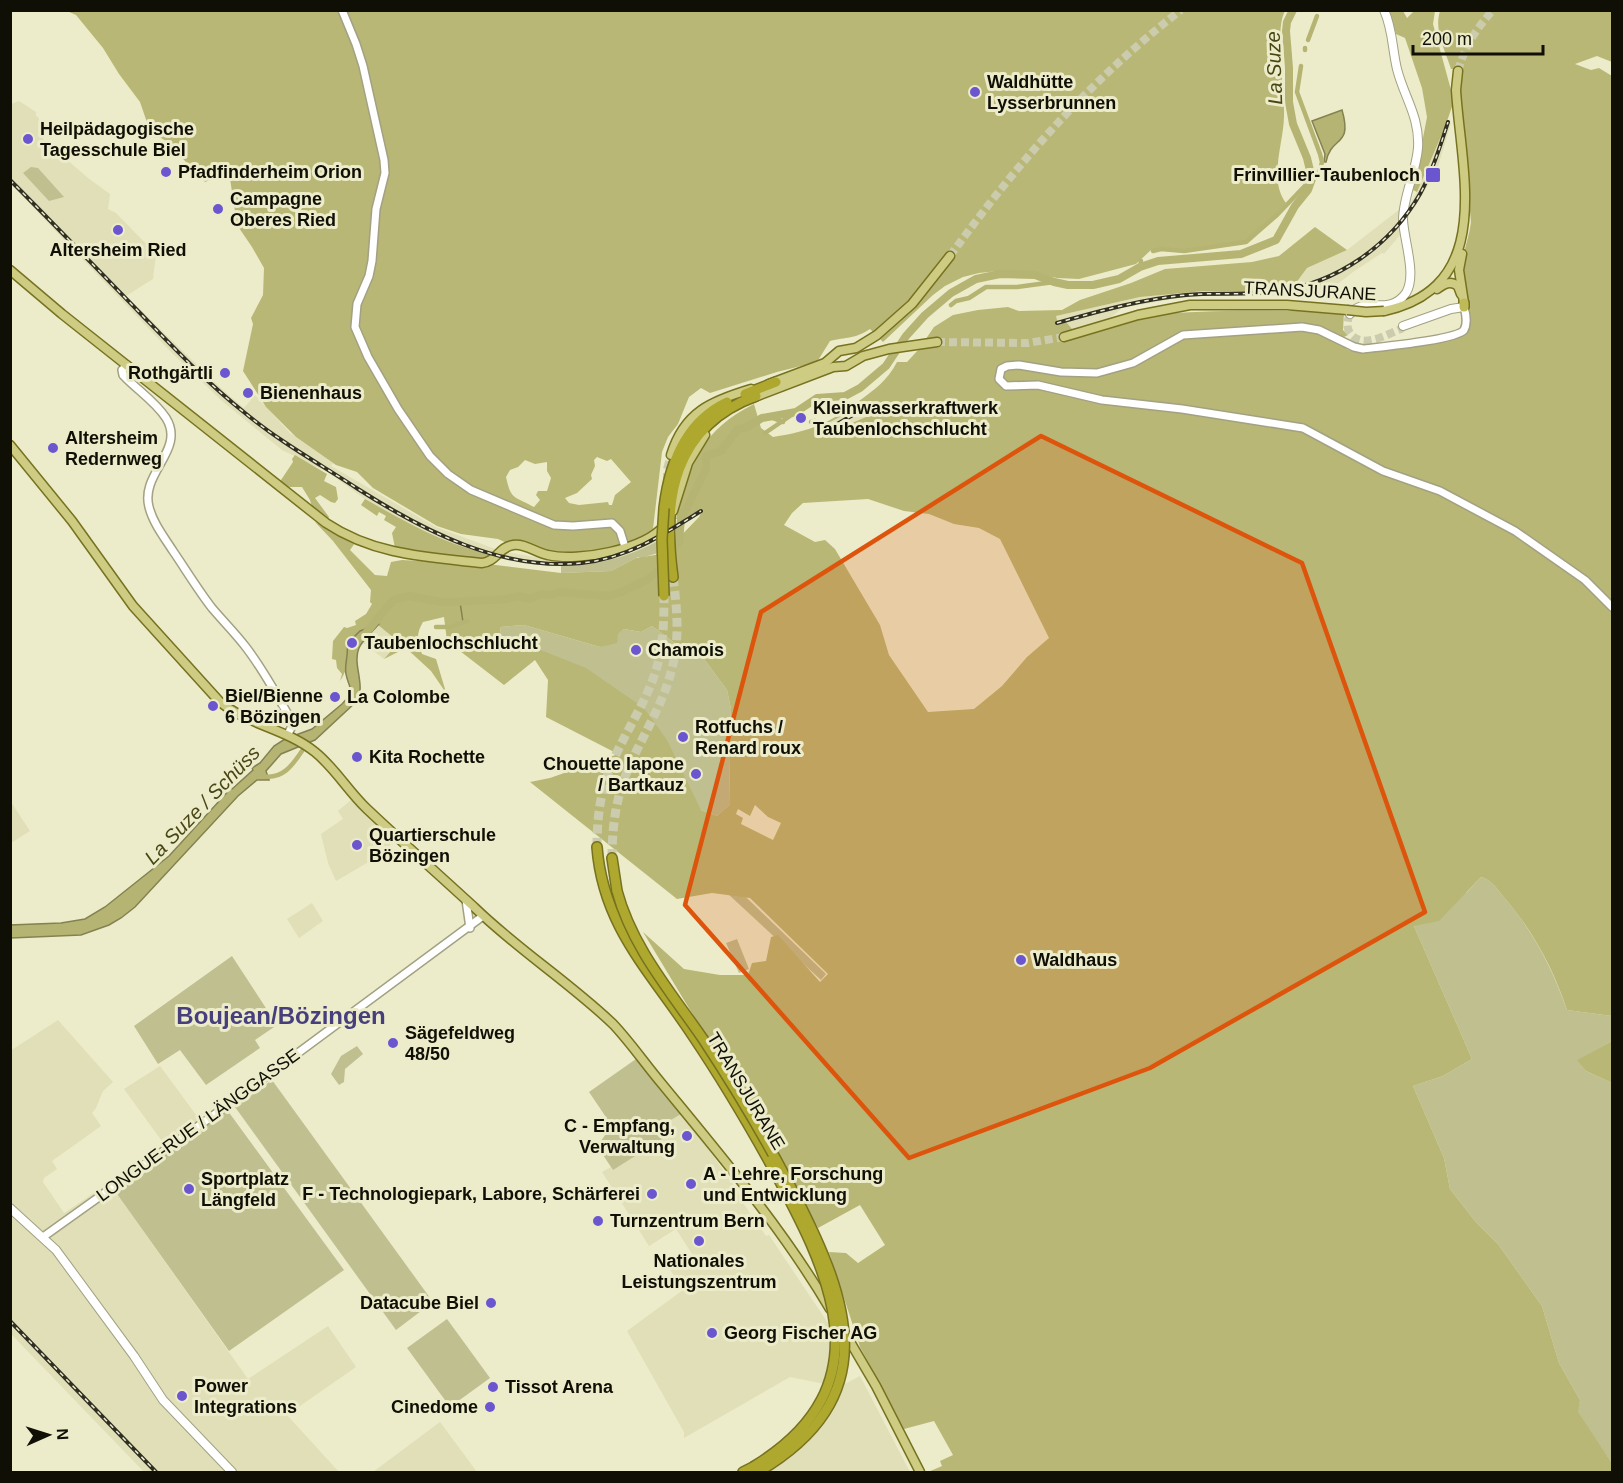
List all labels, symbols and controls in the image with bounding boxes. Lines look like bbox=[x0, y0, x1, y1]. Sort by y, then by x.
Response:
scale bar bbox=[1413, 18, 1544, 56]
text: 200 m bbox=[1422, 29, 1472, 49]
water label: La Suze bbox=[1262, 31, 1286, 105]
place label: Waldhütte Lysserbrunnen bbox=[987, 72, 1116, 113]
marker: Waldhütte Lysserbrunnen bbox=[968, 85, 982, 99]
place label: Heilpädagogische Tagesschule Biel bbox=[40, 119, 194, 160]
marker: Heilpädagogische Tagesschule Biel bbox=[21, 132, 35, 146]
place label: Pfadfinderheim Orion bbox=[178, 162, 362, 182]
marker: Pfadfinderheim Orion bbox=[159, 165, 173, 179]
place label: Frinvillier-Taubenloch bbox=[1233, 165, 1420, 185]
marker: Frinvillier-Taubenloch bbox=[1424, 166, 1442, 184]
place label: Campagne Oberes Ried bbox=[230, 189, 336, 230]
marker: Campagne Oberes Ried bbox=[211, 202, 225, 216]
marker: Altersheim Ried bbox=[111, 223, 125, 237]
place label: Altersheim Ried bbox=[49, 240, 187, 260]
street label: TRANSJURANE bbox=[1243, 278, 1377, 304]
place label: Rothgärtli bbox=[128, 363, 213, 383]
marker: Rothgärtli bbox=[218, 366, 232, 380]
place label: Bienenhaus bbox=[260, 383, 362, 403]
marker: Bienenhaus bbox=[241, 386, 255, 400]
place label: Kleinwasserkraftwerk Taubenlochschlucht bbox=[813, 398, 999, 439]
marker: Kleinwasserkraftwerk Taubenlochschlucht bbox=[794, 411, 808, 425]
place label: Altersheim Redernweg bbox=[65, 428, 162, 469]
marker: Altersheim Redernweg bbox=[46, 441, 60, 455]
place label: Taubenlochschlucht bbox=[364, 633, 538, 653]
marker: Taubenlochschlucht bbox=[345, 636, 359, 650]
place label: Chamois bbox=[648, 640, 724, 660]
marker: Chamois bbox=[629, 643, 643, 657]
place label: Biel/Bienne 6 Bözingen bbox=[225, 686, 323, 727]
place label: La Colombe bbox=[347, 687, 450, 707]
marker: La Colombe bbox=[328, 690, 342, 704]
marker: Biel/Bienne 6 Bözingen bbox=[206, 699, 220, 713]
place label: Rotfuchs / Renard roux bbox=[695, 717, 801, 758]
marker: Rotfuchs / Renard roux bbox=[676, 730, 690, 744]
water label: La Suze / Schüss bbox=[140, 741, 264, 869]
place label: Kita Rochette bbox=[369, 747, 485, 767]
marker: Kita Rochette bbox=[350, 750, 364, 764]
place label: Chouette lapone / Bartkauz bbox=[543, 754, 684, 795]
marker: Chouette lapone / Bartkauz bbox=[689, 767, 703, 781]
place label: Quartierschule Bözingen bbox=[369, 825, 496, 866]
marker: Quartierschule Bözingen bbox=[350, 838, 364, 852]
place label: Waldhaus bbox=[1033, 950, 1117, 970]
marker: Waldhaus bbox=[1014, 953, 1028, 967]
district label: Boujean/Bözingen bbox=[176, 1002, 386, 1029]
place label: Sägefeldweg 48/50 bbox=[405, 1023, 515, 1064]
street label: TRANSJURANE bbox=[703, 1029, 789, 1153]
marker: Sägefeldweg 48/50 bbox=[386, 1036, 400, 1050]
street label: LONGUE-RUE / LÄNGGASSE bbox=[93, 1045, 303, 1205]
place label: C - Empfang, Verwaltung bbox=[564, 1116, 675, 1157]
marker: C - Empfang, Verwaltung bbox=[680, 1129, 694, 1143]
place label: A - Lehre, Forschung und Entwicklung bbox=[703, 1164, 883, 1205]
place label: Sportplatz Längfeld bbox=[201, 1169, 289, 1210]
marker: A - Lehre, Forschung und Entwicklung bbox=[684, 1177, 698, 1191]
marker: Sportplatz Längfeld bbox=[182, 1182, 196, 1196]
place label: F - Technologiepark, Labore, Schärferei bbox=[302, 1184, 640, 1204]
marker: F - Technologiepark, Labore, Schärferei bbox=[645, 1187, 659, 1201]
place label: Turnzentrum Bern bbox=[610, 1211, 765, 1231]
marker: Turnzentrum Bern bbox=[591, 1214, 605, 1228]
marker: Nationales Leistungszentrum bbox=[692, 1234, 706, 1248]
place label: Nationales Leistungszentrum bbox=[621, 1251, 777, 1292]
place label: Datacube Biel bbox=[360, 1293, 479, 1313]
marker: Datacube Biel bbox=[484, 1296, 498, 1310]
place label: Georg Fischer AG bbox=[724, 1323, 877, 1343]
marker: Georg Fischer AG bbox=[705, 1326, 719, 1340]
place label: Power Integrations bbox=[194, 1376, 297, 1417]
place label: Tissot Arena bbox=[505, 1377, 614, 1397]
marker: Tissot Arena bbox=[486, 1380, 500, 1394]
marker: Power Integrations bbox=[175, 1389, 189, 1403]
place label: Cinedome bbox=[391, 1397, 478, 1417]
marker: Cinedome bbox=[483, 1400, 497, 1414]
north arrow bbox=[18, 1405, 78, 1465]
text: N bbox=[54, 1428, 71, 1440]

